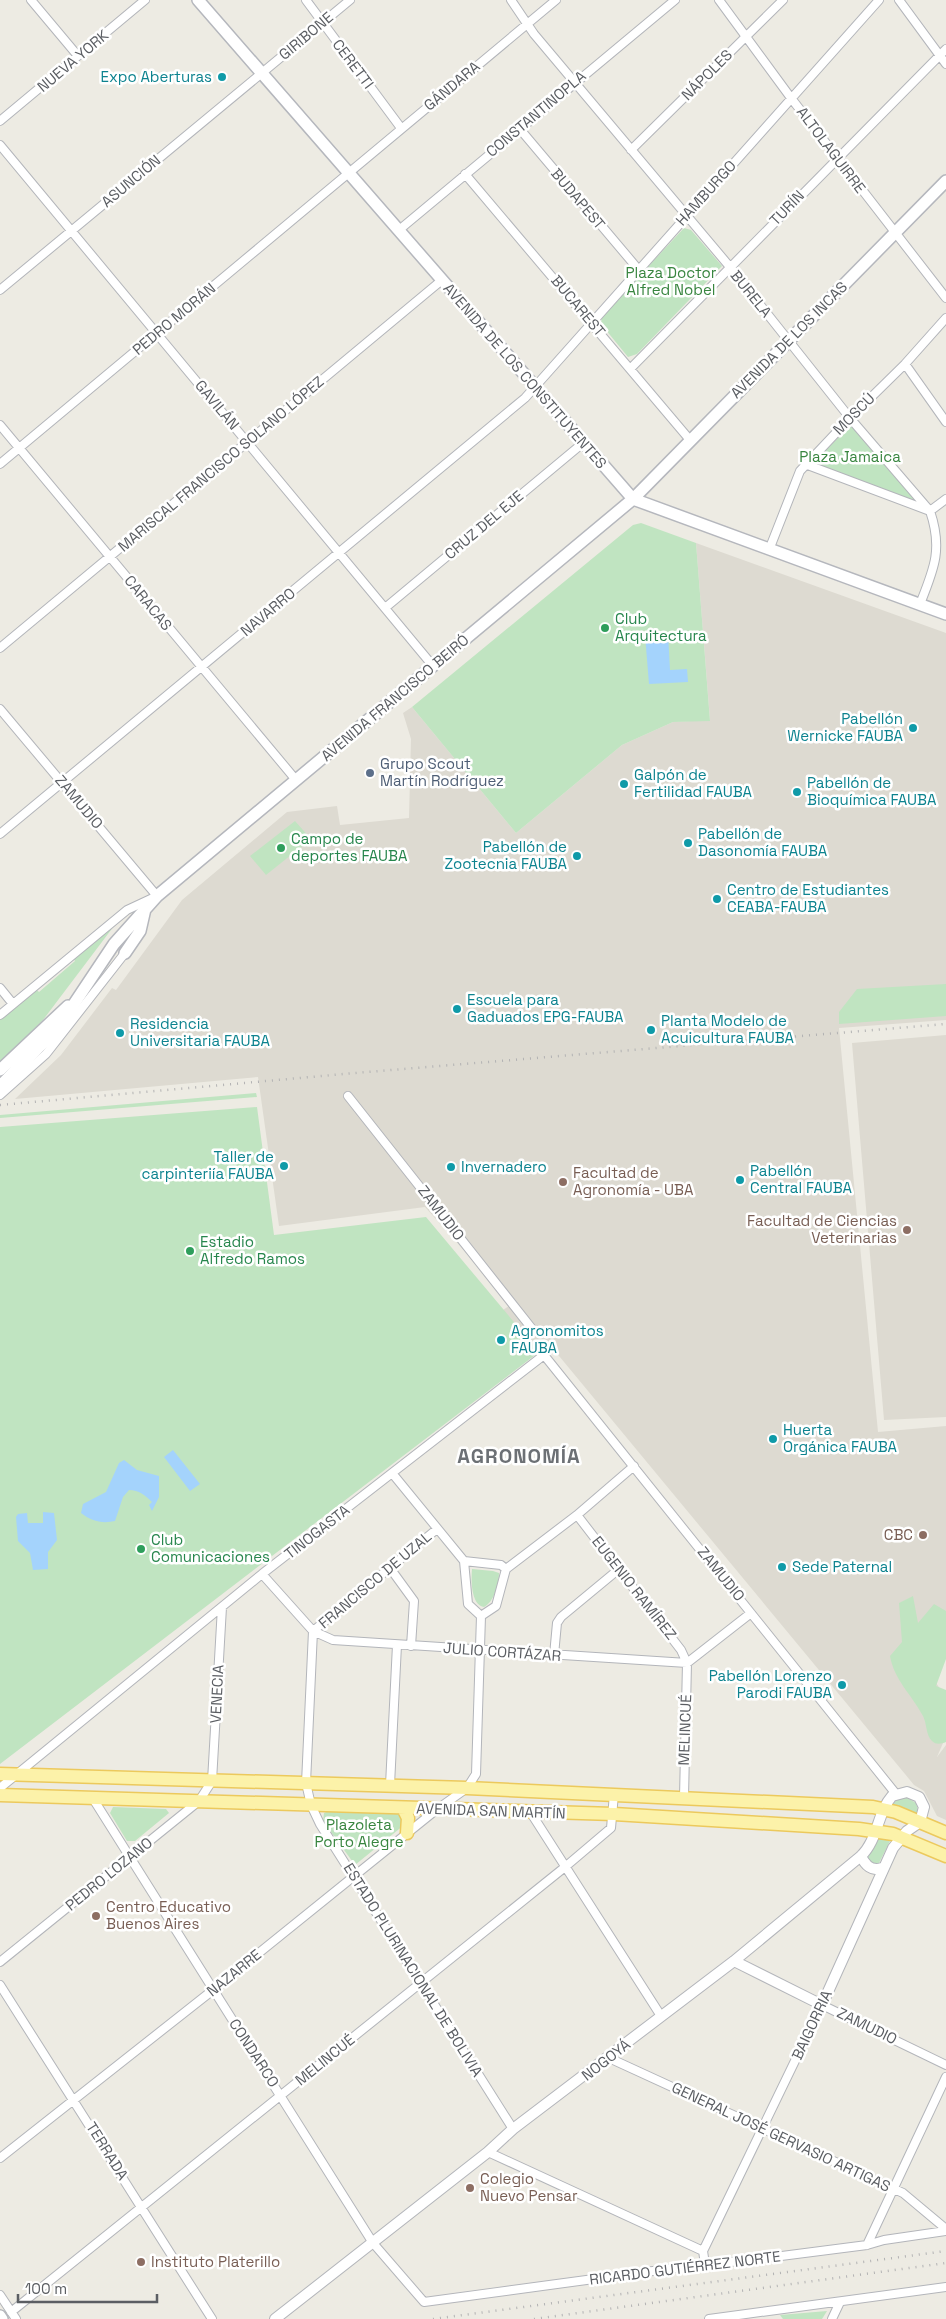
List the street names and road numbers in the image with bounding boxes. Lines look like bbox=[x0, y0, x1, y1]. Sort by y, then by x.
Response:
street label: GIRIBONE bbox=[275, 7, 337, 64]
street label: NUEVA YORK bbox=[33, 25, 112, 96]
street label: CERETTI bbox=[329, 35, 378, 92]
street label: NÁPOLES bbox=[677, 45, 736, 104]
street label: GÁNDARA bbox=[420, 56, 484, 115]
street label: CONSTANTINOPLA bbox=[482, 66, 590, 161]
street label: ALTOLAGUIRRE bbox=[793, 103, 870, 197]
street label: ASUNCIÓN bbox=[97, 150, 164, 211]
street label: HAMBURGO bbox=[671, 156, 740, 229]
street label: BUDAPEST bbox=[547, 164, 610, 233]
street label: TURÍN bbox=[765, 186, 808, 229]
street label: BURELA bbox=[727, 266, 777, 322]
street label: BUCAREST bbox=[547, 271, 610, 340]
street label: AVENIDA DE LOS INCAS bbox=[726, 277, 851, 402]
street label: PEDRO MORÁN bbox=[128, 278, 219, 359]
street label: AVENIDA DE LOS CONSTITUYENTES bbox=[440, 279, 611, 472]
street label: MARISCAL FRANCISCO SOLANO LÓPEZ bbox=[114, 372, 328, 555]
street label: GAVILÁN bbox=[191, 376, 244, 433]
street label: MOSCÚ bbox=[829, 389, 879, 439]
street label: CRUZ DEL EJE bbox=[440, 486, 527, 563]
street label: CARACAS bbox=[120, 571, 177, 634]
street label: NAVARRO bbox=[236, 583, 299, 640]
street label: AVENIDA FRANCISCO BEIRÓ bbox=[317, 630, 473, 765]
street label: ZAMUDIO bbox=[51, 771, 107, 833]
street label: ZAMUDIO bbox=[414, 1181, 469, 1244]
street label: TINOGASTA bbox=[280, 1500, 354, 1563]
street label: FRANCISCO DE UZAL bbox=[314, 1527, 435, 1632]
street label: EUGENIO RAMÍREZ bbox=[588, 1532, 681, 1643]
street label: ZAMUDIO bbox=[694, 1543, 749, 1605]
street label: JULIO CORTÁZAR bbox=[442, 1638, 562, 1665]
street label: VENECIA bbox=[205, 1664, 228, 1724]
street label: MELINCUÉ bbox=[674, 1694, 695, 1766]
street label: AVENIDA SAN MARTÍN bbox=[416, 1798, 566, 1823]
street label: PEDRO LOZANO bbox=[61, 1833, 156, 1915]
street label: ESTADO PLURINACIONAL DE BOLIVIA bbox=[340, 1859, 488, 2081]
street label: NAZARRE bbox=[202, 1945, 265, 2000]
street label: BAIGORRIA bbox=[787, 1986, 836, 2063]
street label: ZAMUDIO bbox=[834, 2003, 900, 2048]
street label: CONDARCO bbox=[225, 2015, 284, 2091]
street label: MELINCUÉ bbox=[291, 2030, 358, 2089]
street label: NOGOYÁ bbox=[577, 2034, 634, 2085]
street label: GENERAL JOSÉ GERVASIO ARTIGAS bbox=[669, 2077, 894, 2196]
street label: TERRADA bbox=[82, 2118, 133, 2184]
street label: RICARDO GUTIÉRREZ NORTE bbox=[588, 2246, 782, 2289]

